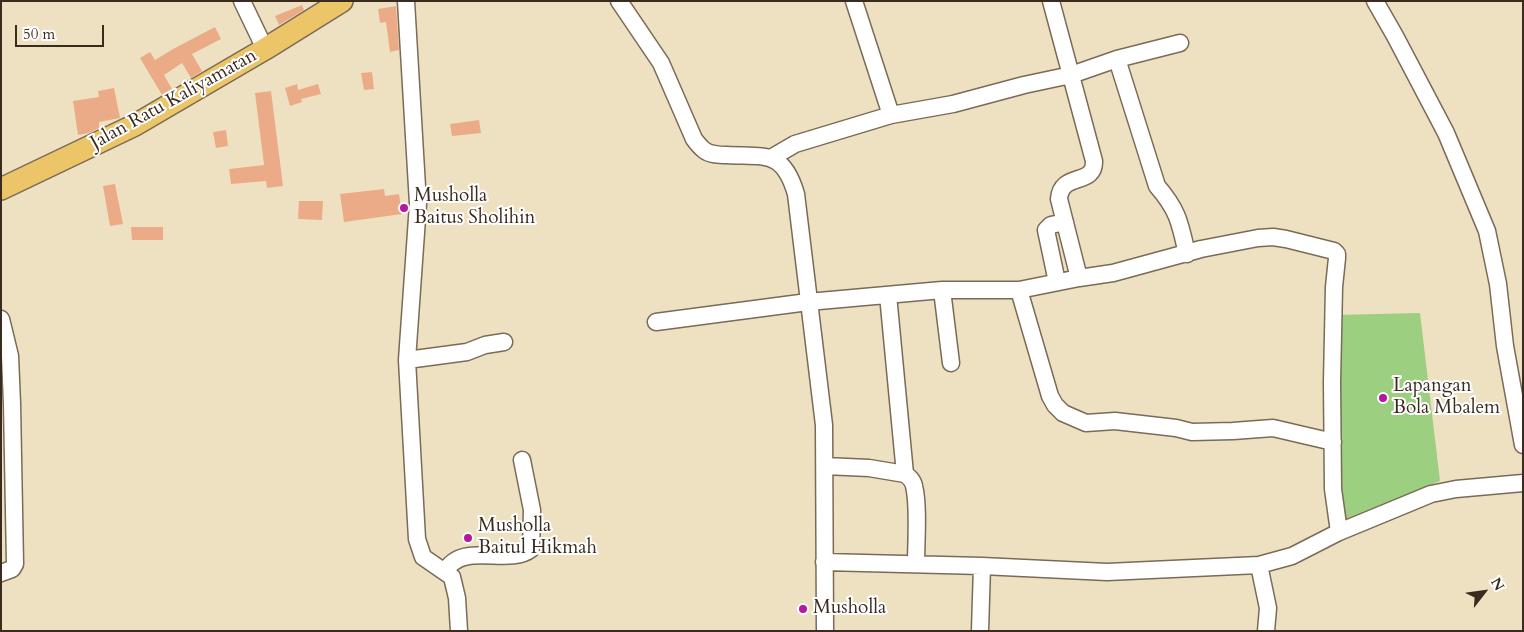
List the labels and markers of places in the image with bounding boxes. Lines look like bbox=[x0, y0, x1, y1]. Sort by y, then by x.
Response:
place label: Musholla Baitus Sholihin bbox=[414, 186, 535, 230]
marker: Musholla Baitus Sholihin bbox=[398, 202, 410, 214]
place label: Lapangan Bola Mbalem bbox=[1393, 376, 1500, 420]
marker: Lapangan Bola Mbalem bbox=[1377, 392, 1389, 404]
place label: Musholla Baitul Hikmah bbox=[478, 516, 597, 560]
marker: Musholla Baitul Hikmah bbox=[462, 532, 474, 544]
place label: Musholla bbox=[813, 598, 886, 620]
marker: Musholla bbox=[797, 603, 809, 615]

